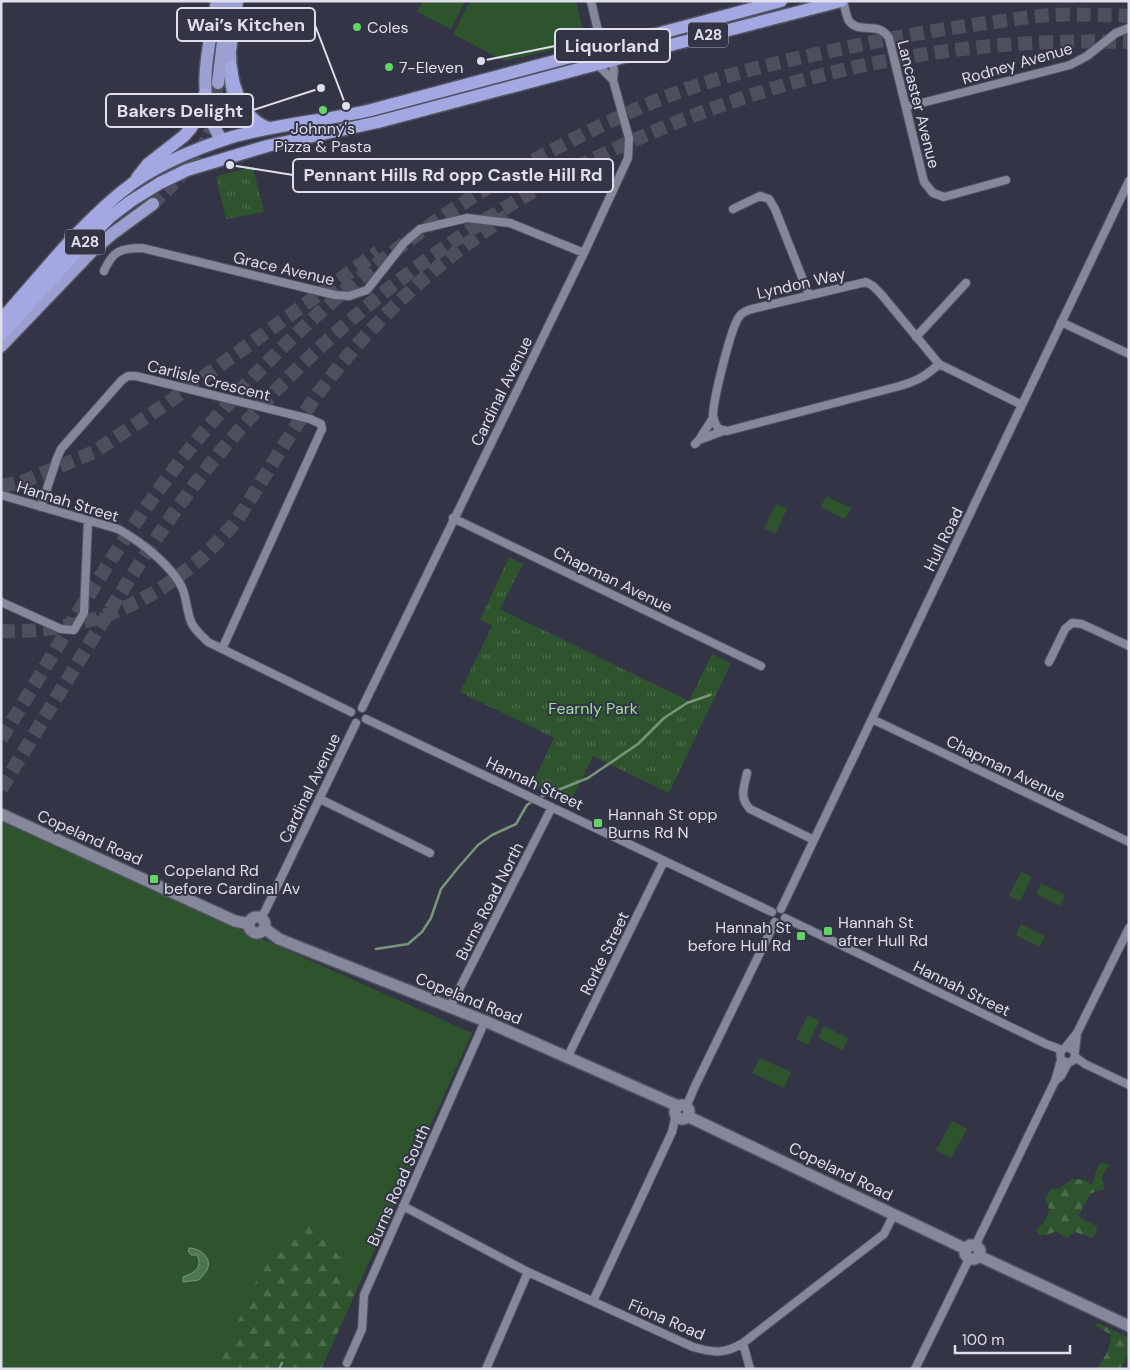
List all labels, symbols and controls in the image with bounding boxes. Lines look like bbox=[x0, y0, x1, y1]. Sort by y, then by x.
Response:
callout: Wai’s Kitchen bbox=[177, 8, 315, 41]
text: Wai’s Kitchen bbox=[187, 13, 305, 37]
place label: Coles bbox=[367, 17, 409, 38]
marker: Coles bbox=[351, 21, 363, 33]
road number: A28 bbox=[688, 22, 728, 48]
callout: Liquorland bbox=[555, 29, 670, 62]
text: Liquorland bbox=[565, 34, 659, 58]
street label: Lancaster Avenue bbox=[892, 38, 945, 170]
street label: Rodney Avenue bbox=[959, 38, 1075, 89]
place label: 7-Eleven bbox=[399, 57, 463, 78]
marker: 7-Eleven bbox=[383, 61, 395, 73]
callout: Bakers Delight bbox=[106, 94, 253, 127]
text: Bakers Delight bbox=[117, 99, 243, 123]
marker: Johnny's Pizza & Pasta bbox=[317, 104, 329, 116]
place label: Johnny's Pizza & Pasta bbox=[274, 118, 372, 157]
callout: Pennant Hills Rd opp Castle Hill Rd bbox=[293, 159, 613, 192]
text: Pennant Hills Rd opp Castle Hill Rd bbox=[303, 163, 603, 187]
road number: A28 bbox=[65, 230, 105, 254]
street label: Grace Avenue bbox=[231, 247, 337, 290]
street label: Lyndon Way bbox=[755, 263, 848, 304]
street label: Cardinal Avenue bbox=[466, 333, 537, 450]
street label: Carlisle Crescent bbox=[145, 355, 273, 406]
street label: Hannah Street bbox=[14, 476, 121, 527]
street label: Hull Road bbox=[919, 504, 968, 575]
street label: Chapman Avenue bbox=[550, 541, 676, 617]
park label: Fearnly Park bbox=[548, 698, 638, 719]
street label: Cardinal Avenue bbox=[274, 730, 345, 847]
street label: Chapman Avenue bbox=[943, 730, 1069, 806]
street label: Hannah Street bbox=[483, 752, 587, 815]
place label: Hannah St opp Burns Rd N bbox=[608, 804, 717, 843]
street label: Copeland Road bbox=[34, 805, 146, 870]
marker: Hannah St opp Burns Rd N bbox=[592, 817, 604, 829]
street label: Burns Road North bbox=[451, 839, 528, 964]
place label: Copeland Rd before Cardinal Av bbox=[164, 860, 301, 899]
marker: Copeland Rd before Cardinal Av bbox=[148, 873, 160, 885]
street label: Rorke Street bbox=[575, 908, 634, 999]
place label: Hannah St after Hull Rd bbox=[838, 912, 928, 951]
place label: Hannah St before Hull Rd bbox=[688, 917, 791, 956]
marker: Hannah St after Hull Rd bbox=[822, 925, 834, 937]
marker: Hannah St before Hull Rd bbox=[795, 930, 807, 942]
street label: Hannah Street bbox=[910, 956, 1014, 1021]
street label: Copeland Road bbox=[412, 968, 525, 1029]
street label: Burns Road South bbox=[362, 1121, 435, 1249]
street label: Copeland Road bbox=[785, 1137, 896, 1206]
street label: Fiona Road bbox=[625, 1294, 708, 1345]
scale bar bbox=[955, 1322, 1070, 1354]
text: 100 m bbox=[962, 1330, 1005, 1350]

